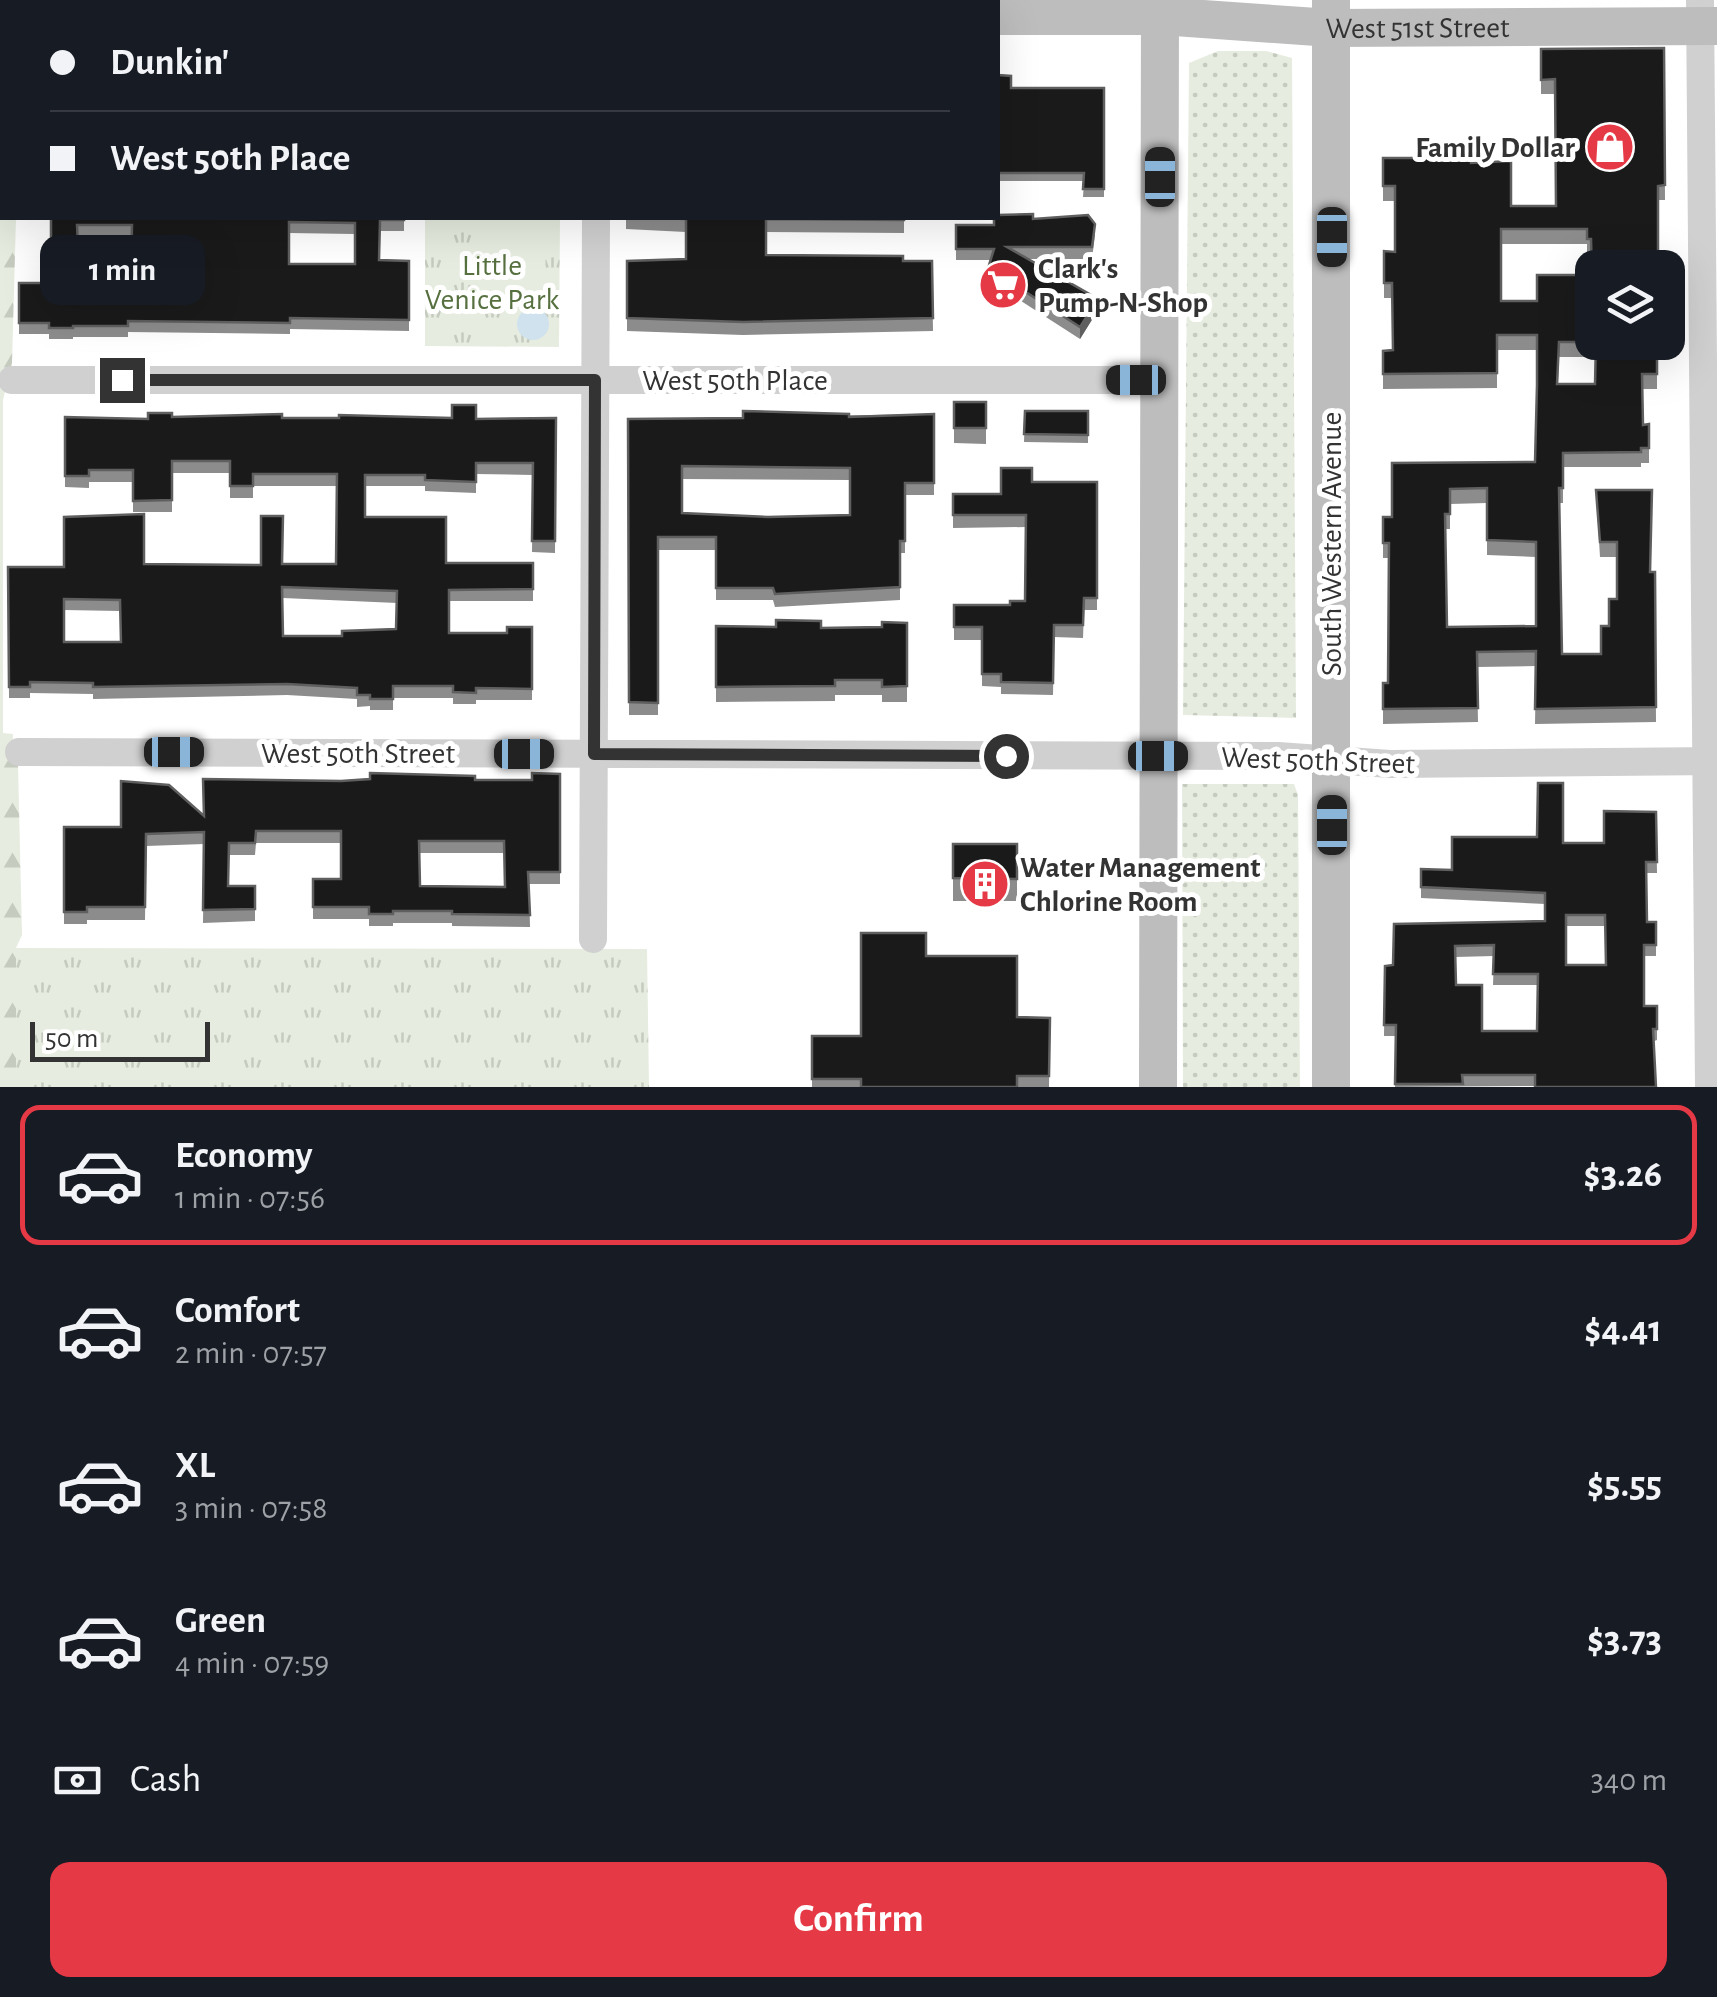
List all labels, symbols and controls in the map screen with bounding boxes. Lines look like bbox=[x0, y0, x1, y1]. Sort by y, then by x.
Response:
street label: West 51st Street bbox=[1325, 13, 1510, 44]
text: Dunkin' bbox=[110, 44, 229, 82]
shop icon: Family Dollar bbox=[1584, 121, 1636, 173]
place label: Family Dollar bbox=[1415, 133, 1576, 163]
text: West 50th Place bbox=[110, 140, 351, 178]
car bbox=[1145, 147, 1175, 207]
car bbox=[1317, 207, 1347, 267]
callout: 1 min bbox=[39, 235, 204, 305]
map controls bbox=[1575, 250, 1685, 360]
button: layers bbox=[1575, 250, 1685, 360]
park label: Little Venice Park bbox=[425, 251, 559, 315]
text: 1 min bbox=[89, 254, 156, 286]
place label: Clark's Pump-N-Shop bbox=[1038, 254, 1208, 318]
supermarket icon: Clark's Pump-N-Shop bbox=[977, 259, 1029, 311]
route end bbox=[100, 358, 145, 403]
car bbox=[1106, 365, 1166, 395]
street label: West 50th Place bbox=[642, 366, 828, 396]
street label: South Western Avenue bbox=[1317, 412, 1347, 676]
route start bbox=[984, 734, 1029, 779]
car bbox=[144, 737, 204, 767]
street label: West 50th Street bbox=[261, 739, 455, 769]
car bbox=[494, 739, 554, 769]
car bbox=[1128, 741, 1188, 771]
street label: West 50th Street bbox=[1220, 743, 1416, 779]
car bbox=[1317, 795, 1347, 855]
place label: Water Management Chlorine Room bbox=[1020, 853, 1260, 917]
building icon: Water Management Chlorine Room bbox=[959, 858, 1011, 910]
scale bar bbox=[30, 1017, 210, 1062]
text: 50 m bbox=[45, 1025, 99, 1053]
icon: car bbox=[55, 1130, 145, 1220]
text: Economy bbox=[175, 1137, 313, 1175]
text: $3.26 bbox=[1584, 1156, 1662, 1194]
text: 1 min · 07:56 bbox=[175, 1182, 325, 1214]
icon: car bbox=[55, 1285, 145, 1375]
text: Comfort bbox=[175, 1292, 300, 1330]
text: $4.41 bbox=[1584, 1311, 1662, 1349]
text: 2 min · 07:57 bbox=[175, 1337, 327, 1369]
icon: car bbox=[55, 1440, 145, 1530]
text: XL bbox=[175, 1447, 215, 1485]
text: $5.55 bbox=[1587, 1466, 1662, 1504]
text: 3 min · 07:58 bbox=[175, 1492, 327, 1524]
icon: car bbox=[55, 1595, 145, 1685]
text: Green bbox=[175, 1602, 266, 1640]
text: $3.73 bbox=[1587, 1621, 1662, 1659]
text: 4 min · 07:59 bbox=[175, 1647, 329, 1679]
icon: cash bbox=[50, 1753, 105, 1808]
text: Cash bbox=[130, 1761, 201, 1799]
text: 340 m bbox=[1591, 1764, 1667, 1796]
button: Confirm bbox=[50, 1862, 1667, 1977]

